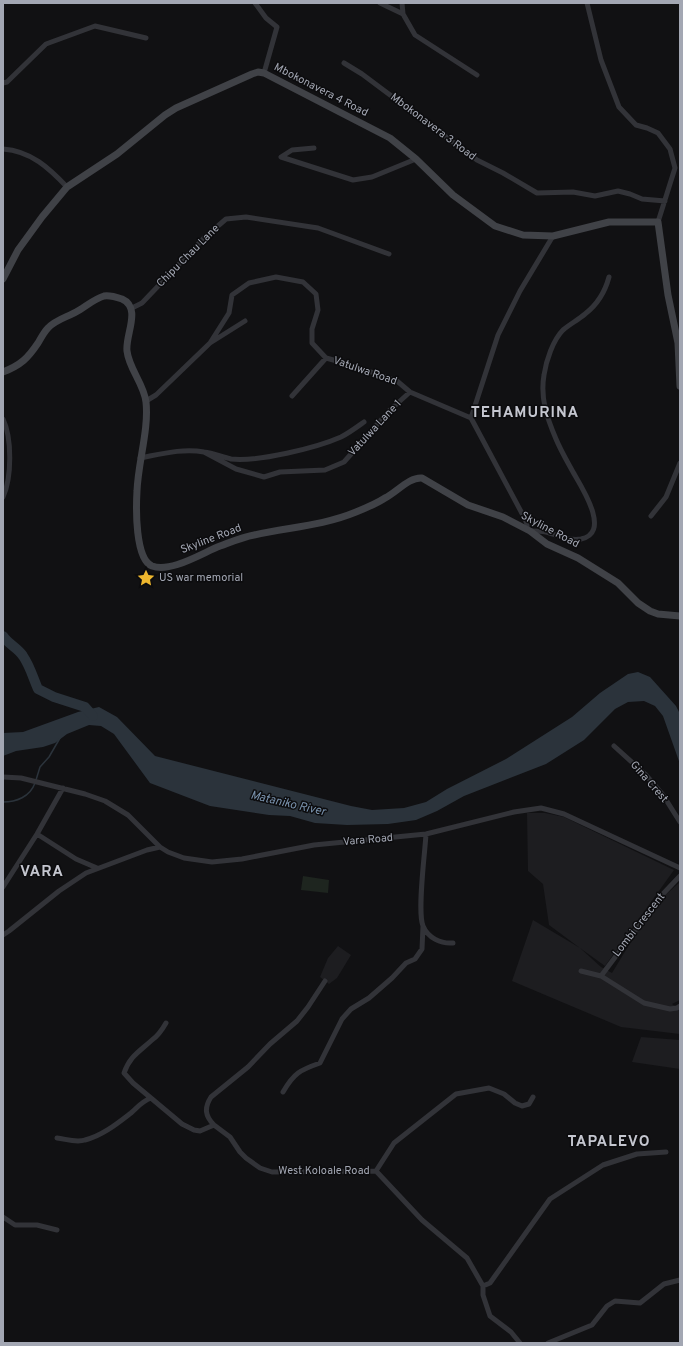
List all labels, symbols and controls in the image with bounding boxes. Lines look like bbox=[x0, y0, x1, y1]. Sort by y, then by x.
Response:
street label: Mbokonavera 4 Road bbox=[272, 60, 370, 120]
street label: Mbokonavera 3 Road bbox=[387, 90, 479, 164]
street label: Chipu Chau Lane bbox=[154, 222, 222, 290]
street label: Vatulwa Road bbox=[331, 354, 399, 388]
street label: Vatulwa Lane 1 bbox=[345, 397, 405, 459]
district label: TEHAMURINA bbox=[471, 404, 579, 423]
street label: Skyline Road bbox=[518, 509, 582, 551]
street label: Skyline Road bbox=[179, 521, 243, 557]
place icon: US war memorial bbox=[136, 568, 156, 588]
place label: US war memorial bbox=[159, 571, 243, 585]
street label: Gina Crest bbox=[627, 758, 671, 806]
water label: Mataniko River bbox=[249, 788, 329, 821]
street label: Vara Road bbox=[342, 831, 394, 849]
district label: VARA bbox=[20, 863, 64, 882]
street label: Lombi Crescent bbox=[610, 890, 668, 960]
district label: TAPALEVO bbox=[567, 1133, 651, 1152]
street label: West Koloale Road bbox=[278, 1164, 370, 1178]

